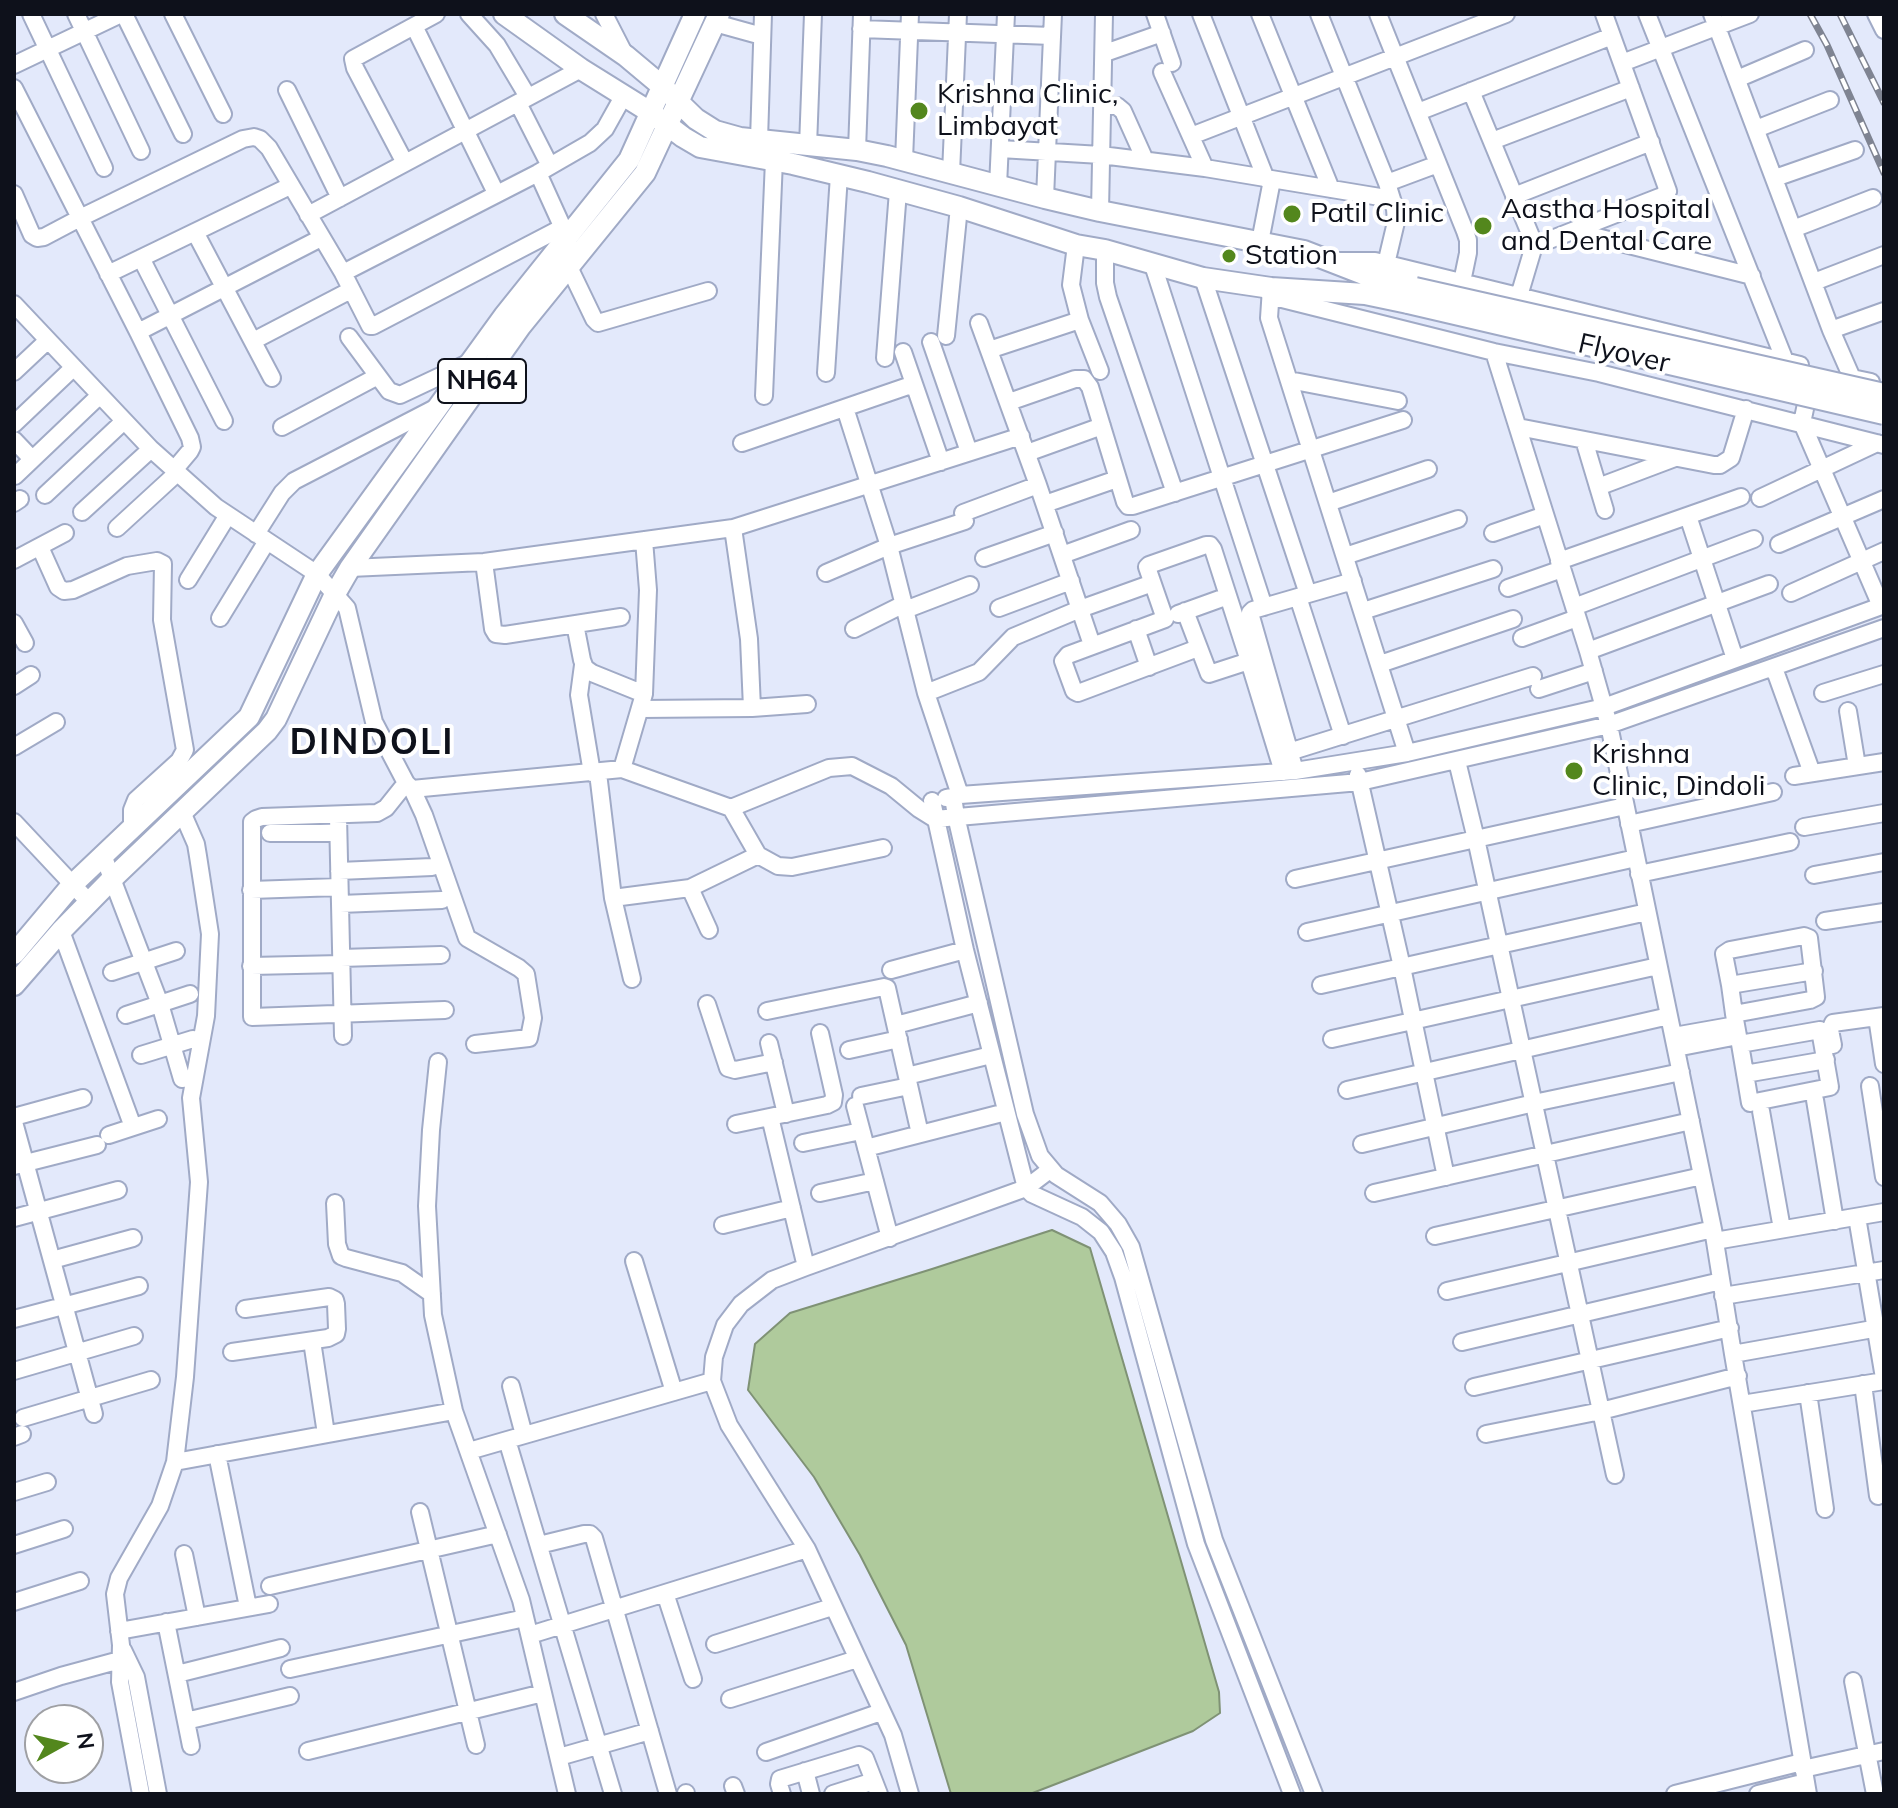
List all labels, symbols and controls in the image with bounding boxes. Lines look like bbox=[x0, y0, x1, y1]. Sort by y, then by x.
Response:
place label: Krishna Clinic, Limbayat bbox=[937, 78, 1118, 144]
marker: Krishna Clinic, Limbayat bbox=[908, 100, 930, 122]
place label: Aastha Hospital and Dental Care bbox=[1501, 193, 1712, 259]
place label: Patil Clinic bbox=[1310, 197, 1444, 231]
marker: Patil Clinic bbox=[1281, 203, 1303, 225]
marker: Aastha Hospital and Dental Care bbox=[1472, 215, 1494, 237]
place label: Station bbox=[1245, 239, 1338, 273]
marker: Station bbox=[1220, 247, 1238, 265]
street label: Flyover bbox=[1575, 327, 1673, 381]
road number: NH64 bbox=[438, 359, 526, 403]
district label: DINDOLI bbox=[290, 721, 454, 765]
place label: Krishna Clinic, Dindoli bbox=[1592, 738, 1765, 804]
marker: Krishna Clinic, Dindoli bbox=[1563, 760, 1585, 782]
north arrow bbox=[24, 1704, 104, 1784]
text: N bbox=[71, 1731, 101, 1751]

